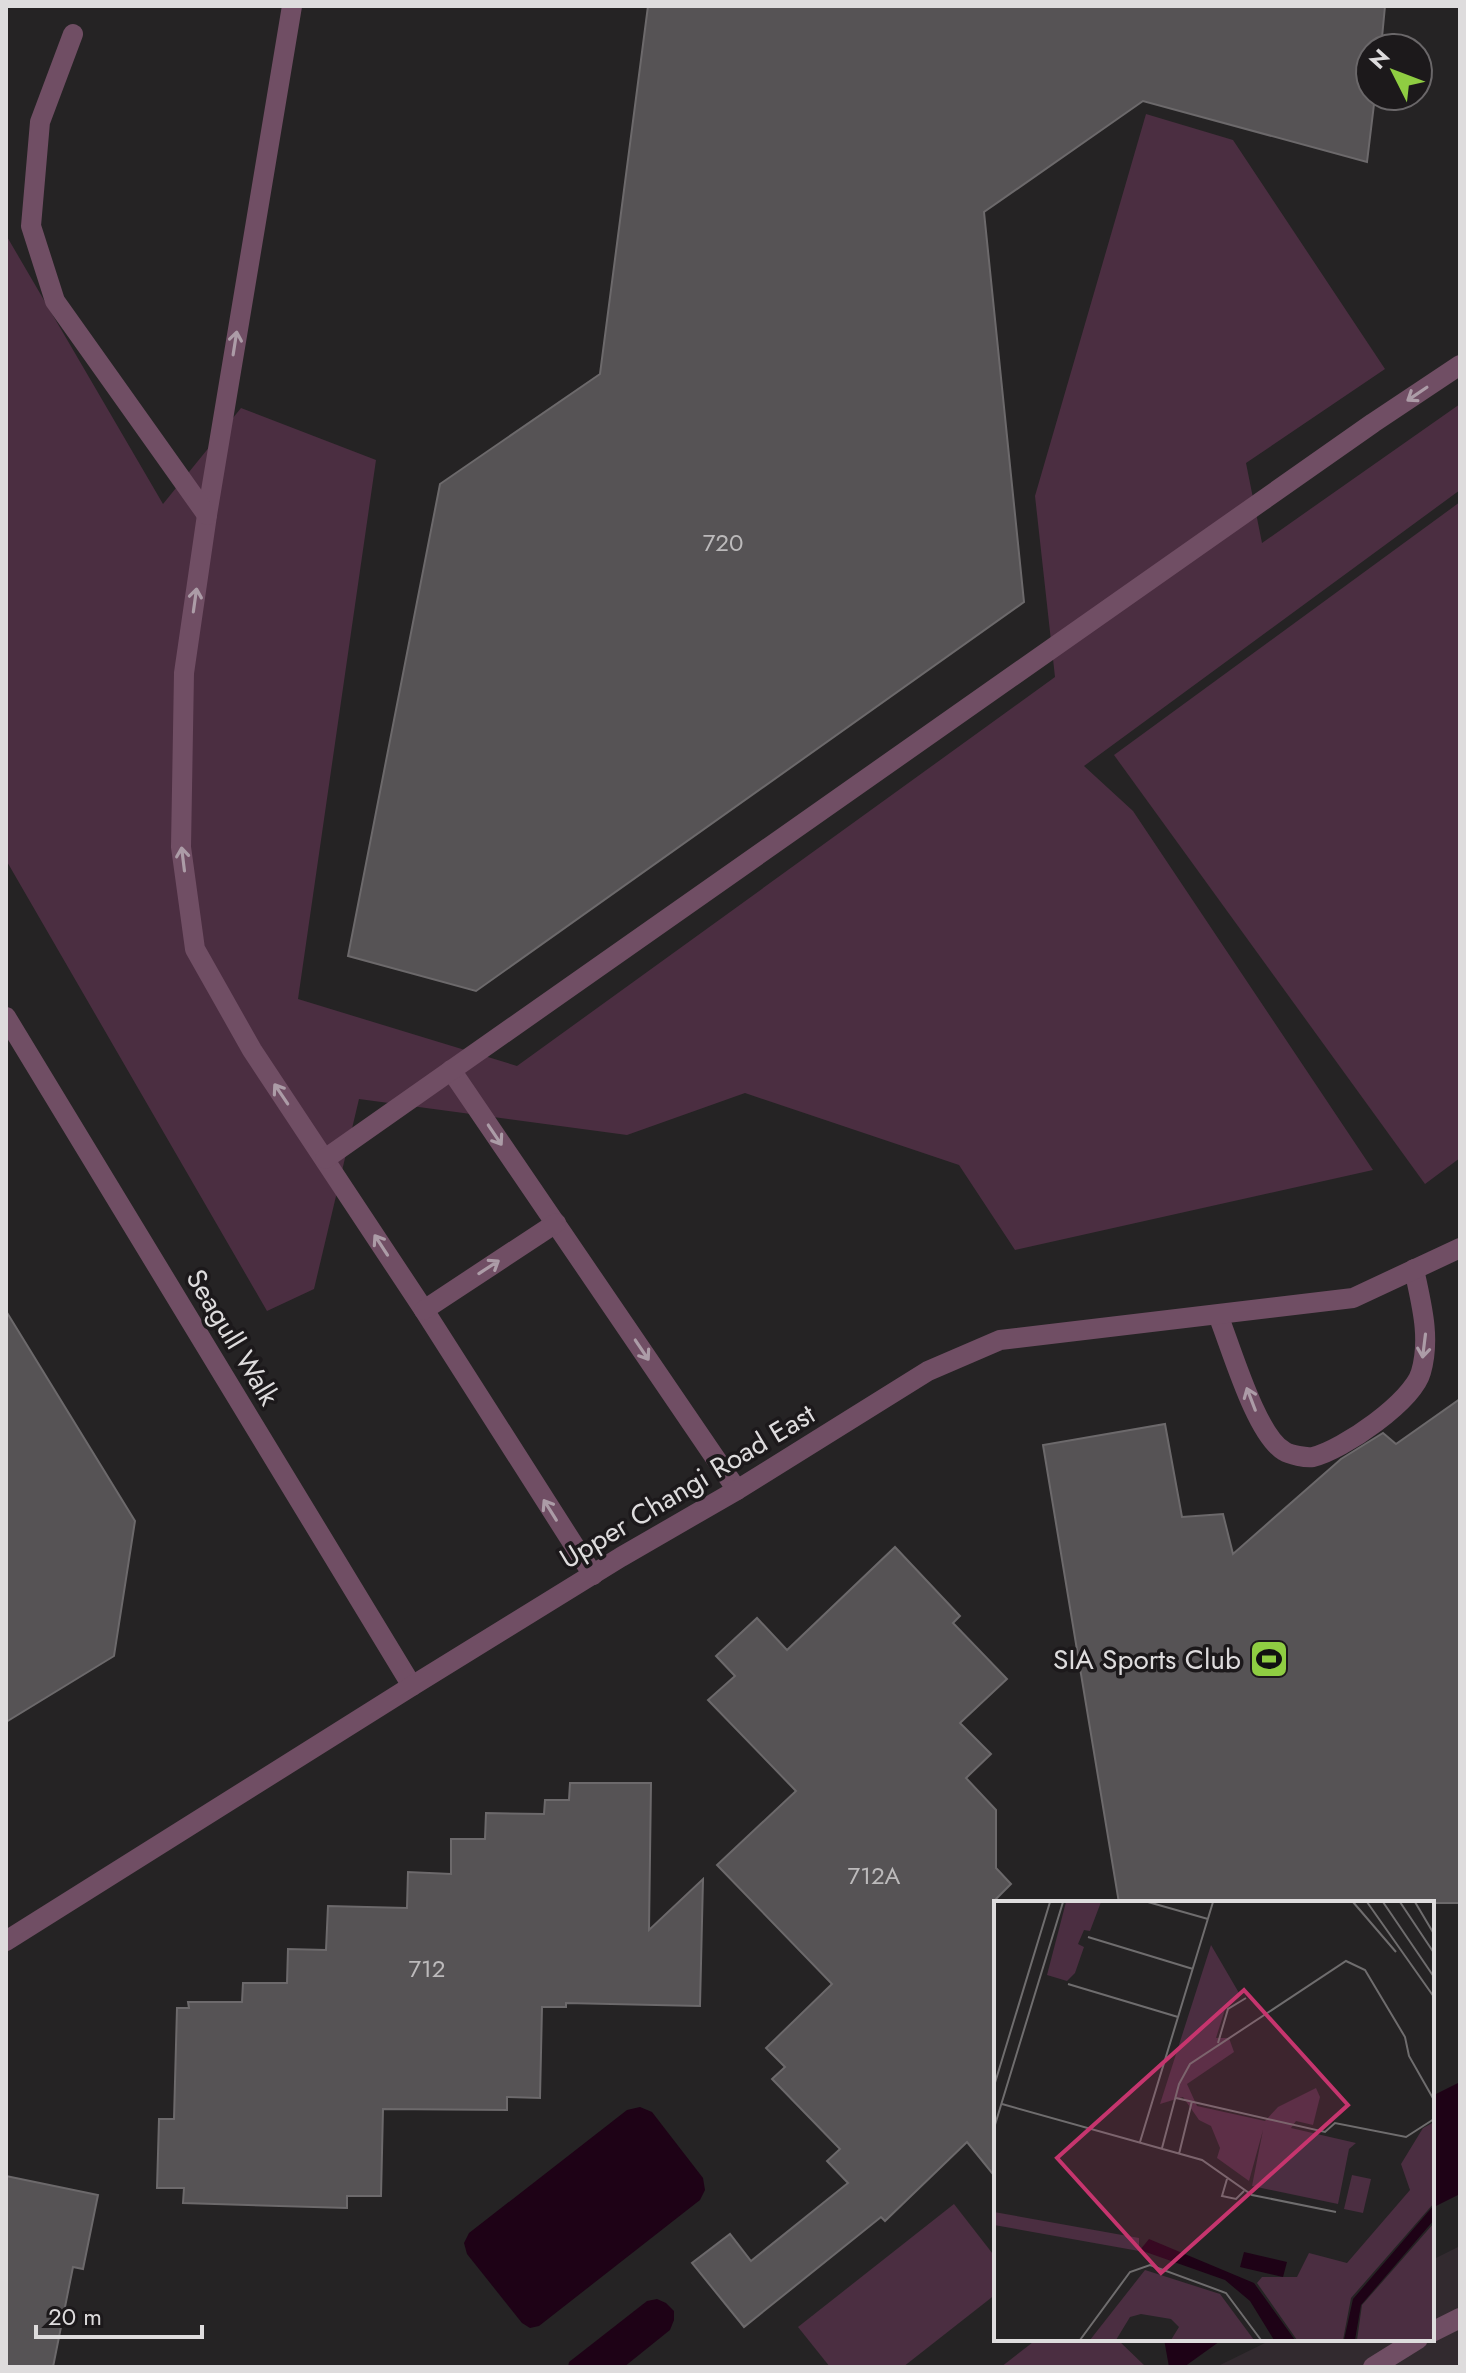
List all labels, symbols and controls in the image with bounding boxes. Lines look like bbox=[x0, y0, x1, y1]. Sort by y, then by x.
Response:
north arrow bbox=[1354, 32, 1434, 112]
text: N bbox=[1361, 41, 1397, 76]
one-way arrow bbox=[229, 331, 244, 356]
one-way arrow bbox=[1406, 386, 1428, 402]
house number: 720 bbox=[703, 525, 743, 560]
one-way arrow bbox=[188, 588, 203, 613]
one-way arrow bbox=[175, 847, 190, 872]
one-way arrow bbox=[273, 1084, 290, 1106]
one-way arrow bbox=[487, 1123, 503, 1145]
one-way arrow bbox=[373, 1234, 389, 1256]
one-way arrow bbox=[477, 1259, 500, 1275]
street label: Seagull Walk bbox=[176, 1261, 290, 1414]
one-way arrow bbox=[1417, 1332, 1432, 1359]
one-way arrow bbox=[633, 1338, 650, 1360]
one-way arrow bbox=[1243, 1387, 1258, 1412]
street label: Upper Changi Road East bbox=[552, 1394, 823, 1579]
one-way arrow bbox=[541, 1499, 558, 1521]
sports icon: SIA Sports Club bbox=[1248, 1638, 1290, 1680]
place label: SIA Sports Club bbox=[1053, 1639, 1241, 1680]
house number: 712A bbox=[848, 1858, 901, 1893]
inset map bbox=[994, 1901, 1434, 2341]
house number: 712 bbox=[408, 1951, 446, 1986]
scale bar bbox=[36, 2289, 202, 2339]
text: 20 m bbox=[48, 2299, 102, 2334]

